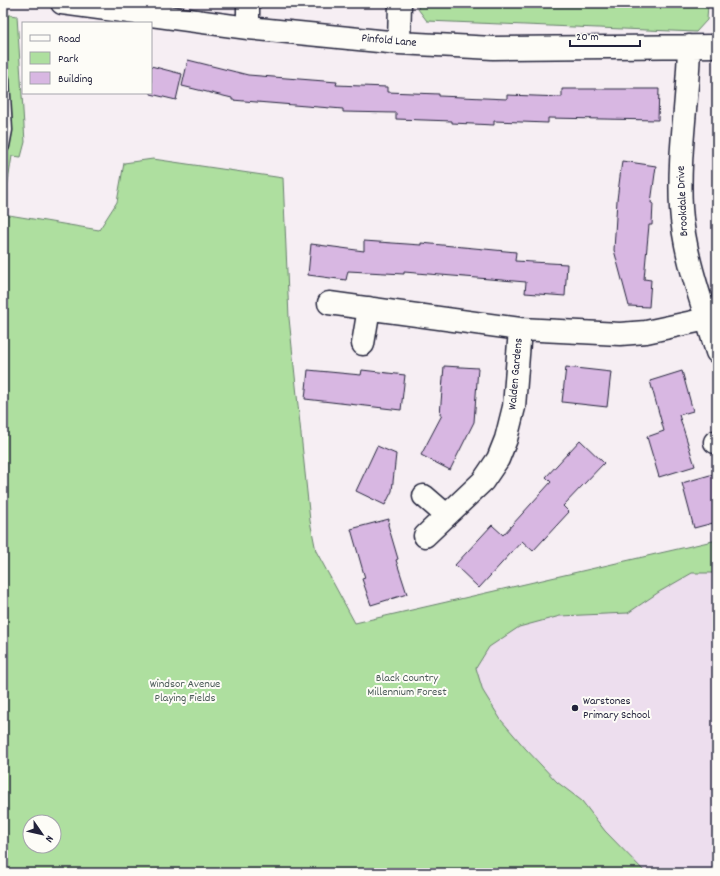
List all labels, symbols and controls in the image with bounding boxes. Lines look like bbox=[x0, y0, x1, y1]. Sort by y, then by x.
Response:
legend bbox=[22, 22, 152, 94]
scale bar bbox=[570, 22, 640, 48]
text: 20 m bbox=[576, 29, 599, 46]
street label: Pinfold Lane bbox=[361, 30, 417, 52]
text: Road bbox=[58, 31, 80, 48]
text: Park bbox=[58, 51, 79, 68]
text: Building bbox=[58, 71, 93, 88]
street label: Brookdale Drive bbox=[673, 165, 693, 237]
street label: Walden Gardens bbox=[504, 337, 528, 411]
park label: Black Country Millennium Forest bbox=[367, 670, 447, 701]
park label: Windsor Avenue Playing Fields bbox=[150, 676, 220, 707]
place label: Warstones Primary School bbox=[583, 693, 650, 724]
marker: Warstones Primary School bbox=[570, 703, 580, 713]
north arrow bbox=[22, 814, 62, 854]
text: N bbox=[40, 832, 57, 846]

